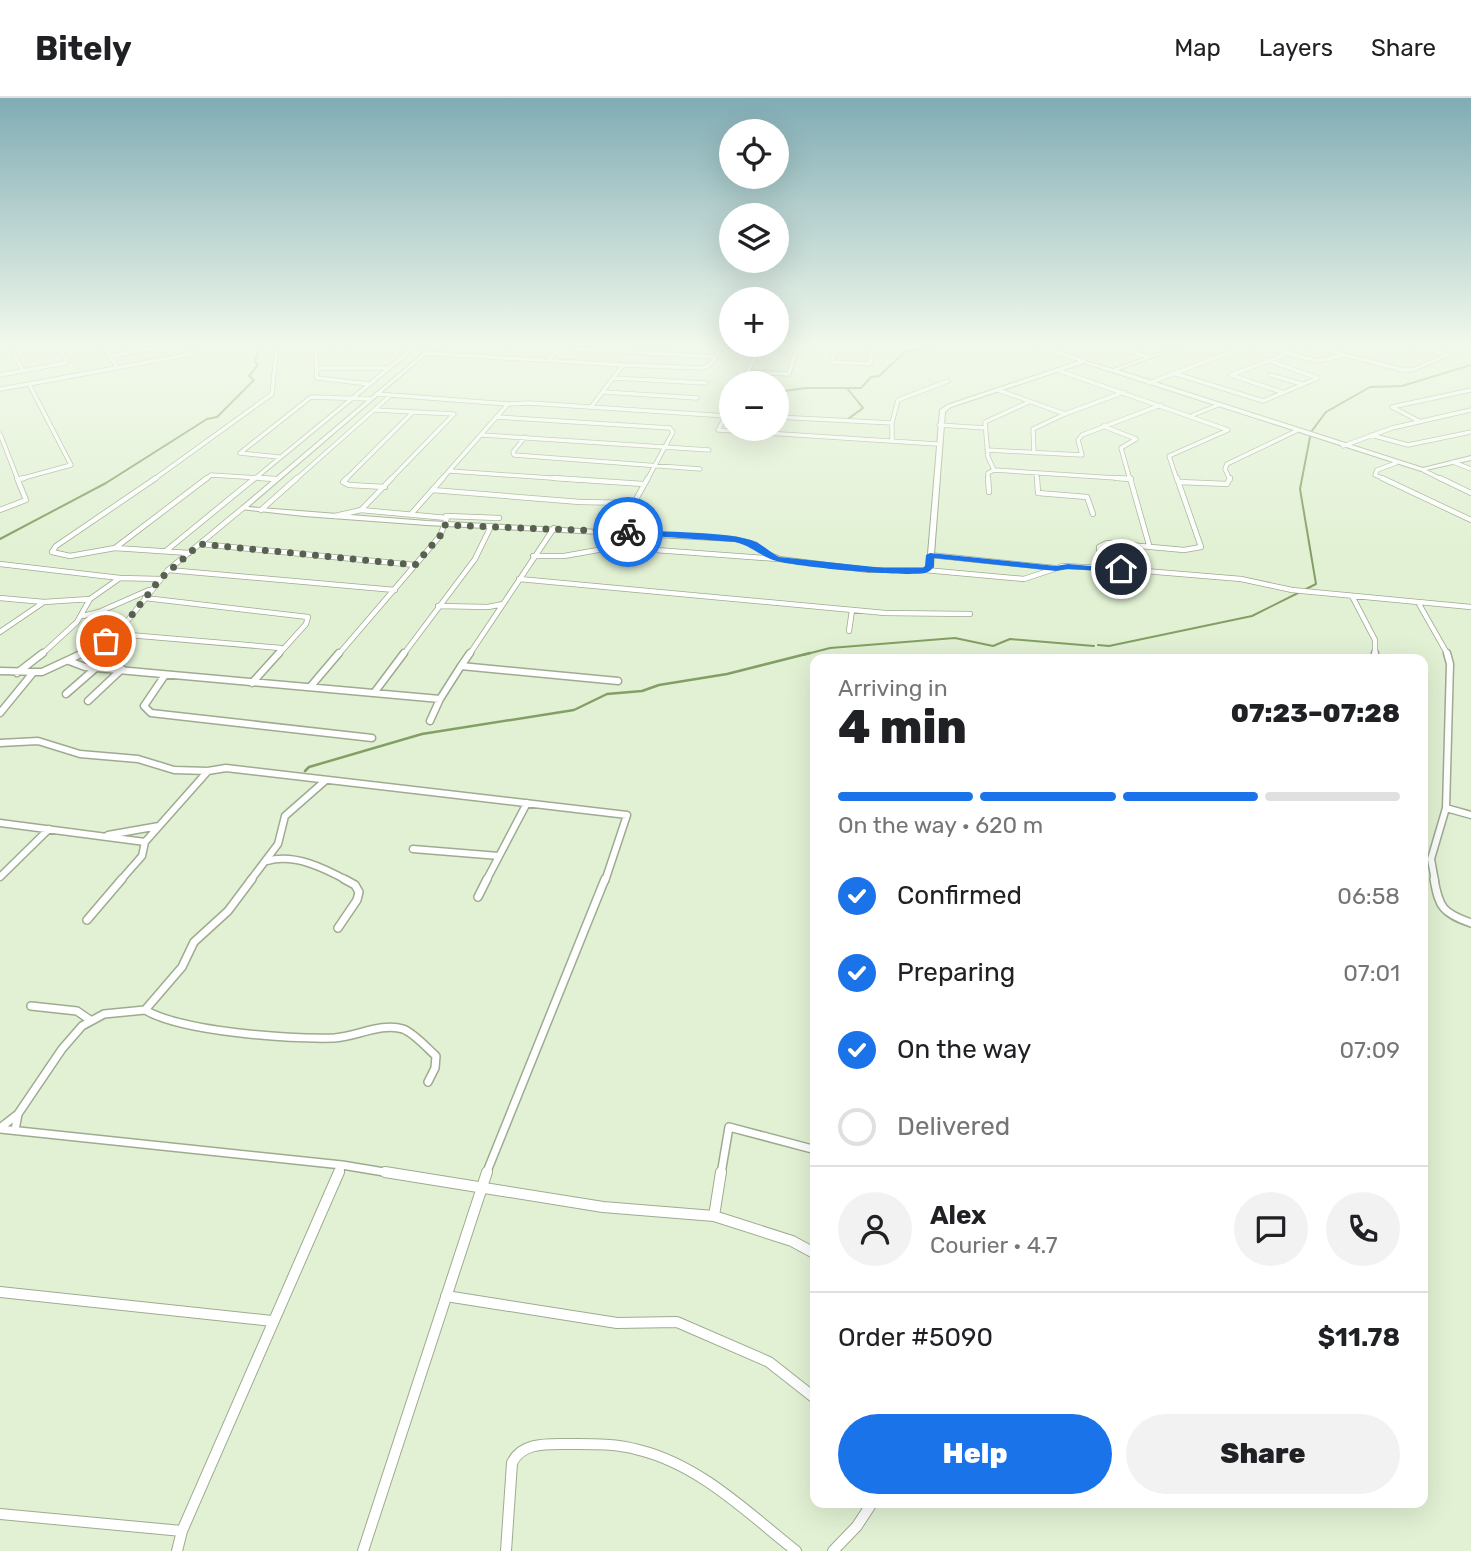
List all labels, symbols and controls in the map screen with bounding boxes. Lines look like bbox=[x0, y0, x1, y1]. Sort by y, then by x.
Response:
text: Bitely bbox=[35, 29, 132, 68]
text: Map bbox=[1174, 34, 1221, 62]
text: Layers bbox=[1259, 34, 1333, 62]
text: Share bbox=[1371, 34, 1436, 62]
map controls bbox=[719, 119, 789, 441]
button: locate bbox=[719, 119, 789, 189]
button: layers bbox=[719, 203, 789, 273]
button: + bbox=[719, 287, 789, 357]
button: − bbox=[719, 371, 789, 441]
courier bbox=[593, 497, 663, 567]
icon: bike bbox=[609, 513, 647, 551]
pin bbox=[1091, 539, 1151, 599]
icon: home bbox=[1102, 550, 1140, 588]
pin bbox=[76, 611, 136, 671]
icon: bag bbox=[87, 622, 125, 660]
text: Arriving in bbox=[838, 674, 948, 702]
text: 07:23–07:28 bbox=[1231, 698, 1400, 729]
text: 4 min bbox=[838, 700, 967, 755]
text: On the way · 620 m bbox=[838, 811, 1043, 839]
icon: check bbox=[838, 877, 876, 915]
text: Confirmed bbox=[897, 880, 1022, 911]
text: 06:58 bbox=[1337, 882, 1400, 910]
icon: check bbox=[838, 954, 876, 992]
text: Preparing bbox=[897, 957, 1015, 988]
text: 07:01 bbox=[1343, 959, 1400, 987]
icon: check bbox=[838, 1031, 876, 1069]
text: On the way bbox=[897, 1034, 1031, 1065]
text: 07:09 bbox=[1339, 1036, 1400, 1064]
text: Delivered bbox=[897, 1111, 1010, 1142]
button: person bbox=[838, 1192, 912, 1266]
button: chat bbox=[1234, 1192, 1308, 1266]
button: phone bbox=[1326, 1192, 1400, 1266]
text: Alex bbox=[930, 1200, 986, 1231]
text: Courier · 4.7 bbox=[930, 1231, 1057, 1259]
text: Order #5090 bbox=[838, 1322, 993, 1353]
text: $11.78 bbox=[1318, 1322, 1400, 1353]
button: Help bbox=[838, 1414, 1112, 1494]
button: Share bbox=[1126, 1414, 1400, 1494]

